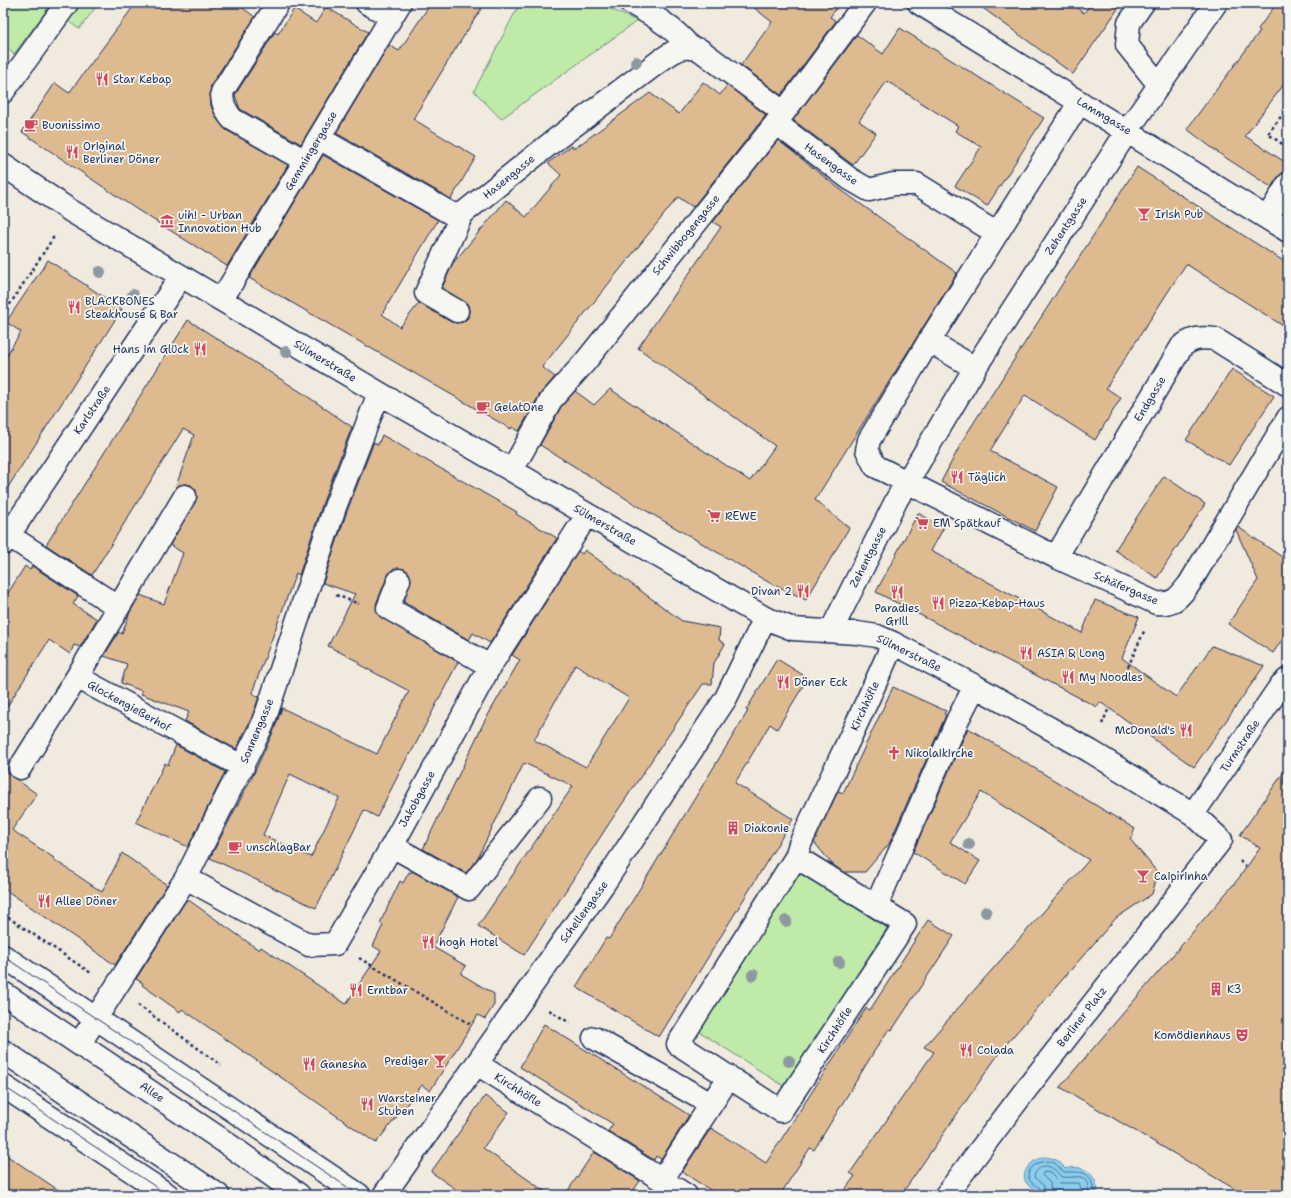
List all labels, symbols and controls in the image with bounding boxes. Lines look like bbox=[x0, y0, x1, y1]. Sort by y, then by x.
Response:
restaurant icon: Star Kebap bbox=[94, 71, 110, 87]
place label: Star Kebap bbox=[113, 72, 171, 87]
street label: Lammgasse bbox=[1074, 94, 1134, 138]
street label: Gemmingergasse bbox=[281, 108, 341, 194]
cafe icon: Buonissimo bbox=[23, 117, 39, 133]
place label: Buonissimo bbox=[42, 118, 101, 133]
place label: Original Berliner Döner bbox=[83, 139, 160, 167]
street label: Hasengasse bbox=[801, 139, 861, 189]
restaurant icon: Original Berliner Döner bbox=[64, 144, 80, 160]
street label: Hasengasse bbox=[480, 151, 538, 203]
street label: Schwibbogengasse bbox=[649, 192, 723, 278]
street label: Zehentgasse bbox=[1042, 194, 1090, 258]
bar icon: Irish Pub bbox=[1136, 206, 1152, 222]
place label: Irish Pub bbox=[1155, 207, 1203, 222]
place label: uih! - Urban Innovation Hub bbox=[178, 208, 262, 236]
museum icon: uih! - Urban Innovation Hub bbox=[159, 213, 175, 229]
place label: BLACKBONES Steakhouse & Bar bbox=[85, 294, 178, 322]
restaurant icon: BLACKBONES Steakhouse & Bar bbox=[66, 299, 82, 315]
street label: Sülmerstraße bbox=[291, 336, 359, 386]
restaurant icon: Hans im Glück bbox=[192, 341, 208, 357]
place label: Hans im Glück bbox=[113, 342, 189, 357]
street label: Endgasse bbox=[1131, 374, 1169, 424]
street label: Karlstraße bbox=[70, 382, 114, 438]
cafe icon: GelatOne bbox=[475, 399, 491, 415]
place label: GelatOne bbox=[494, 400, 544, 415]
restaurant icon: Täglich bbox=[949, 469, 965, 485]
place label: Täglich bbox=[968, 470, 1006, 485]
street label: Sülmerstraße bbox=[571, 501, 639, 549]
supermarket icon: REWE bbox=[706, 508, 722, 524]
place label: REWE bbox=[725, 509, 757, 524]
supermarket icon: EM Spätkauf bbox=[914, 515, 930, 531]
place label: EM Spätkauf bbox=[933, 516, 1002, 531]
street label: Zehentgasse bbox=[846, 524, 890, 590]
street label: Schäfergasse bbox=[1091, 568, 1161, 608]
restaurant icon: Divan 2 bbox=[795, 583, 811, 599]
place label: Divan 2 bbox=[751, 584, 792, 599]
restaurant icon: Paradies Grill bbox=[889, 584, 905, 600]
restaurant icon: Pizza-Kebap-Haus bbox=[930, 595, 946, 611]
place label: Pizza-Kebap-Haus bbox=[949, 596, 1045, 611]
place label: Paradies Grill bbox=[874, 601, 920, 629]
street label: Sülmerstraße bbox=[874, 631, 944, 675]
restaurant icon: ASIA & Long bbox=[1018, 645, 1034, 661]
place label: ASIA & Long bbox=[1037, 646, 1105, 661]
restaurant icon: My Noodles bbox=[1060, 669, 1076, 685]
place label: My Noodles bbox=[1079, 670, 1143, 685]
restaurant icon: Döner Eck bbox=[775, 674, 791, 690]
place label: Döner Eck bbox=[794, 675, 848, 690]
street label: Glockengießerhof bbox=[85, 677, 174, 736]
street label: Kirchhöfle bbox=[847, 679, 883, 733]
street label: Sonnengasse bbox=[237, 696, 277, 766]
street label: Turmstraße bbox=[1217, 717, 1263, 775]
restaurant icon: McDonald's bbox=[1178, 722, 1194, 738]
place label: McDonald's bbox=[1115, 723, 1175, 738]
church icon: Nikolaikirche bbox=[886, 745, 902, 761]
place label: Nikolaikirche bbox=[905, 746, 974, 761]
street label: Jakobgasse bbox=[395, 768, 439, 830]
building icon: Diakonie bbox=[725, 820, 741, 836]
place label: Diakonie bbox=[744, 821, 789, 836]
cafe icon: unschlagBar bbox=[227, 839, 243, 855]
place label: unschlagBar bbox=[246, 840, 311, 855]
bar icon: Caipirinha bbox=[1135, 868, 1151, 884]
place label: Caipirinha bbox=[1154, 869, 1208, 884]
street label: Schellengasse bbox=[556, 878, 612, 946]
restaurant icon: Allee Döner bbox=[36, 893, 52, 909]
place label: Allee Döner bbox=[55, 894, 117, 909]
restaurant icon: hogh Hotel bbox=[420, 934, 436, 950]
place label: hogh Hotel bbox=[439, 935, 499, 950]
building icon: K3 bbox=[1208, 981, 1224, 997]
restaurant icon: Erntbar bbox=[348, 982, 364, 998]
place label: K3 bbox=[1227, 982, 1241, 997]
place label: Erntbar bbox=[367, 983, 408, 998]
street label: Berliner Platz bbox=[1054, 984, 1110, 1050]
street label: Kirchhöfle bbox=[814, 1004, 856, 1056]
theatre icon: Komödienhaus bbox=[1234, 1027, 1250, 1043]
place label: Komödienhaus bbox=[1154, 1028, 1231, 1043]
restaurant icon: Colada bbox=[958, 1042, 974, 1058]
place label: Colada bbox=[977, 1043, 1014, 1058]
bar icon: Prediger bbox=[432, 1053, 448, 1069]
place label: Prediger bbox=[384, 1054, 429, 1069]
restaurant icon: Ganesha bbox=[301, 1056, 317, 1072]
place label: Ganesha bbox=[320, 1057, 367, 1072]
street label: Kirchhöfle bbox=[491, 1069, 545, 1111]
street label: Allee bbox=[137, 1078, 167, 1106]
place label: Warsteiner Stuben bbox=[378, 1091, 436, 1119]
restaurant icon: Warsteiner Stuben bbox=[359, 1096, 375, 1112]

